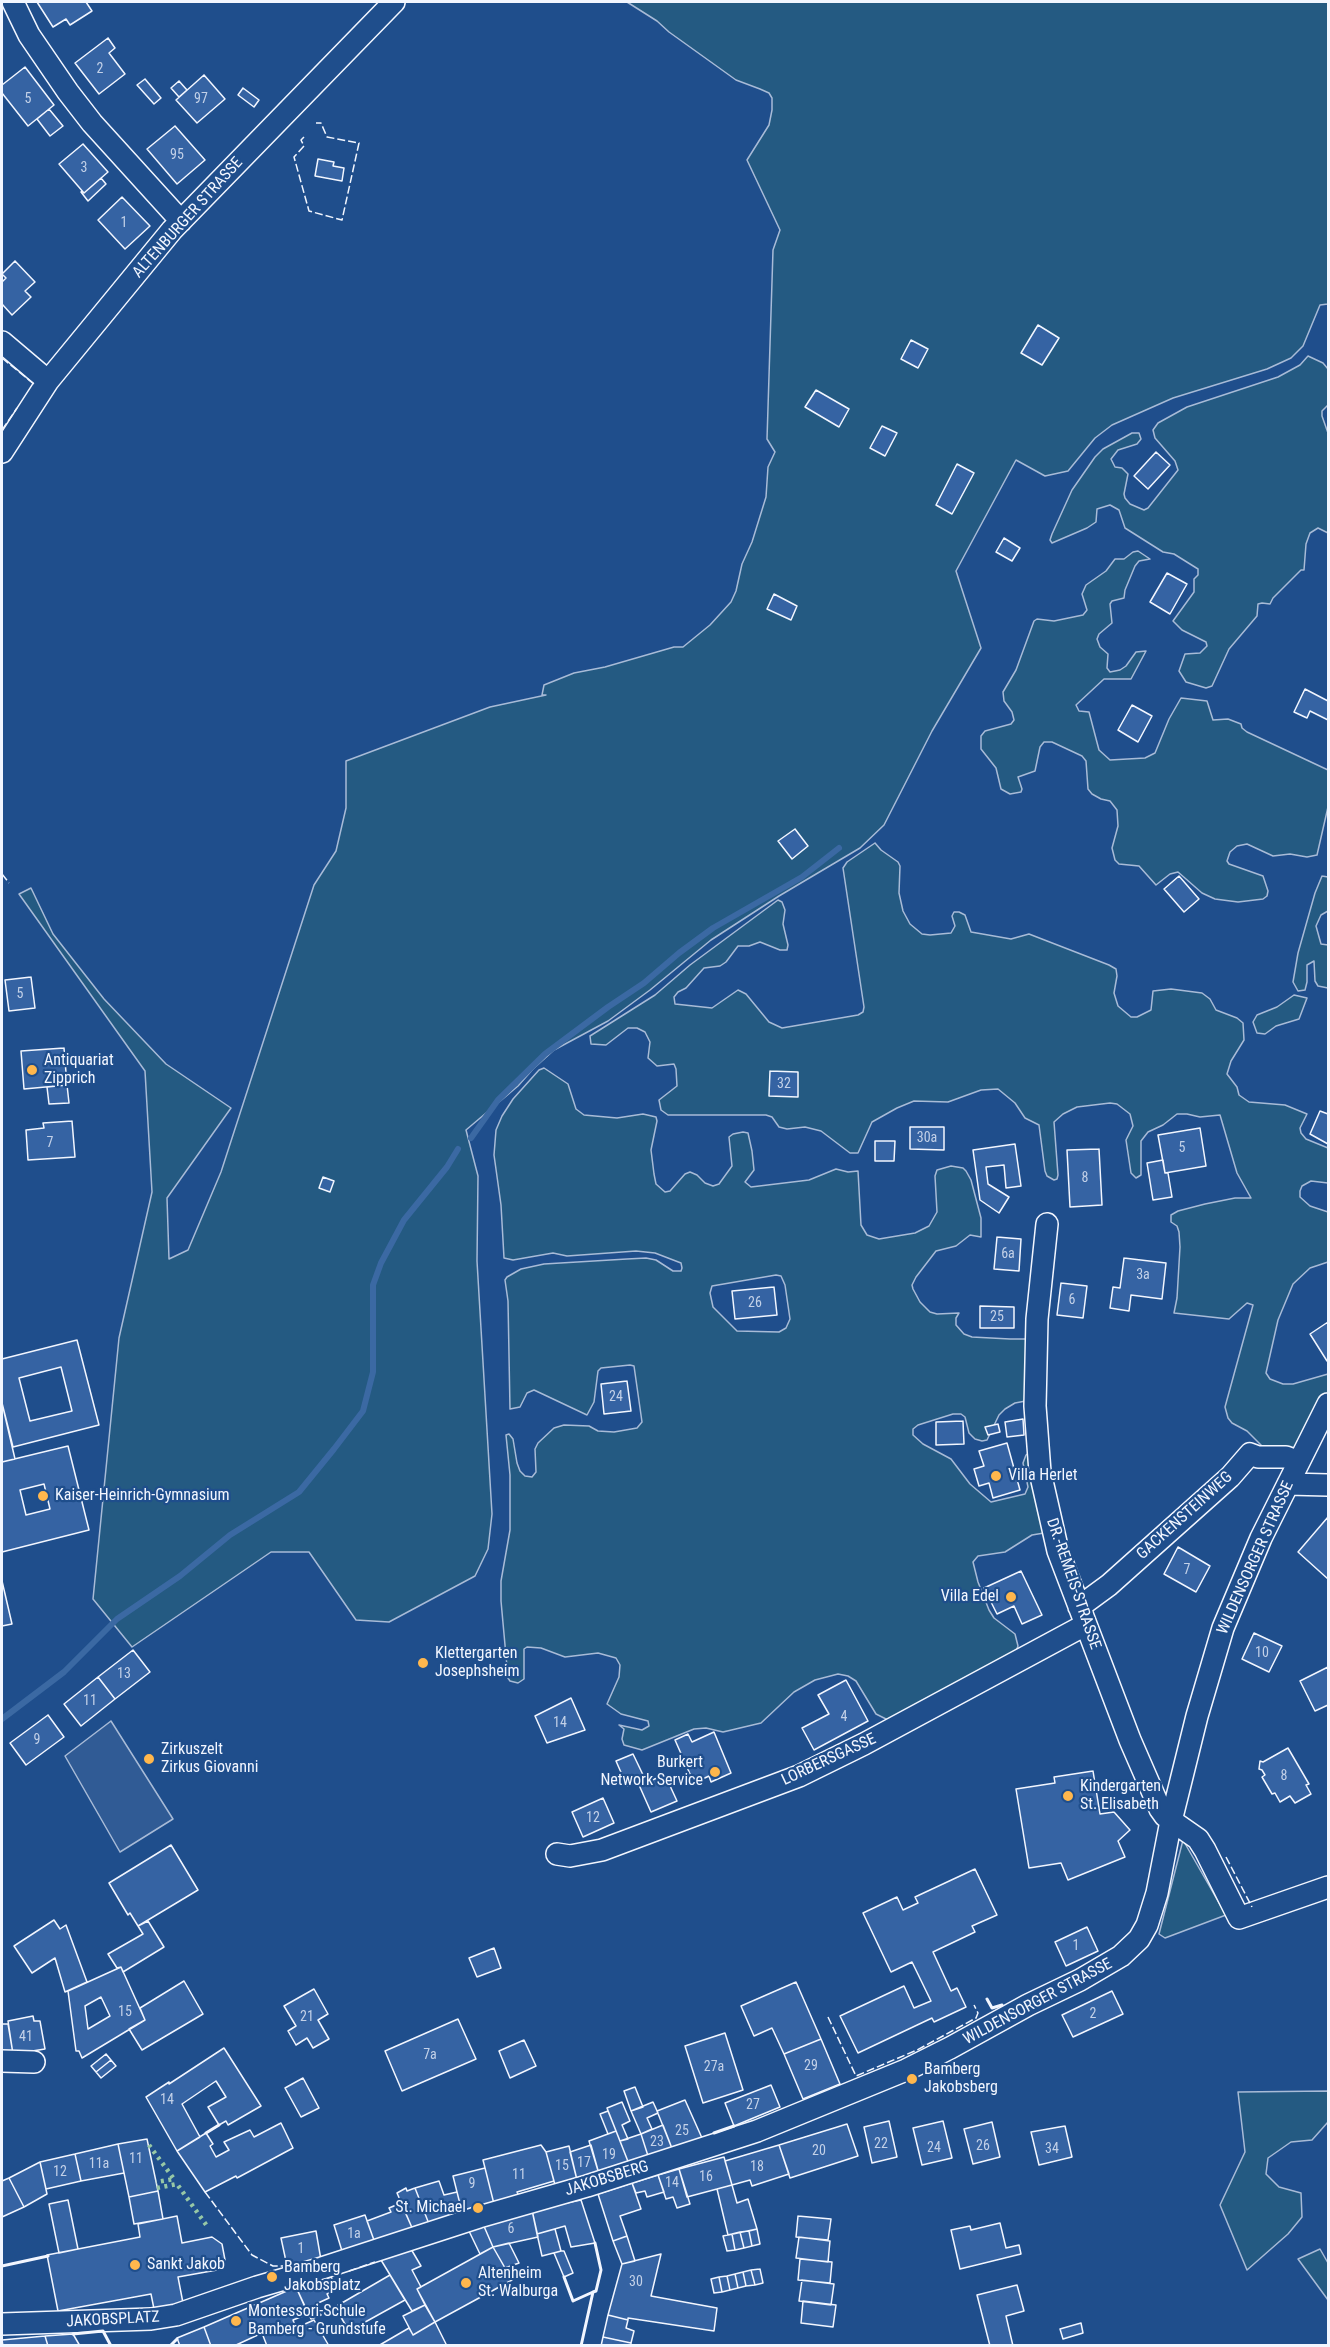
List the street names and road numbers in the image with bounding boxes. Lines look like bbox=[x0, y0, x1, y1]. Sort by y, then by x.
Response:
street label: ALTENBURGER STRASSE bbox=[129, 154, 247, 282]
street label: GACKENSTEINWEG bbox=[1133, 1468, 1237, 1564]
street label: WILDENSORGER STRASSE bbox=[1214, 1478, 1298, 1638]
street label: DR.-REMEIS-STRASSE bbox=[1042, 1516, 1104, 1652]
street label: LORBERSGASSE bbox=[779, 1730, 879, 1790]
street label: WILDENSORGER STRASSE bbox=[960, 1955, 1116, 2049]
street label: JAKOBSBERG bbox=[563, 2157, 651, 2201]
street label: JAKOBSPLATZ bbox=[66, 2308, 160, 2332]

